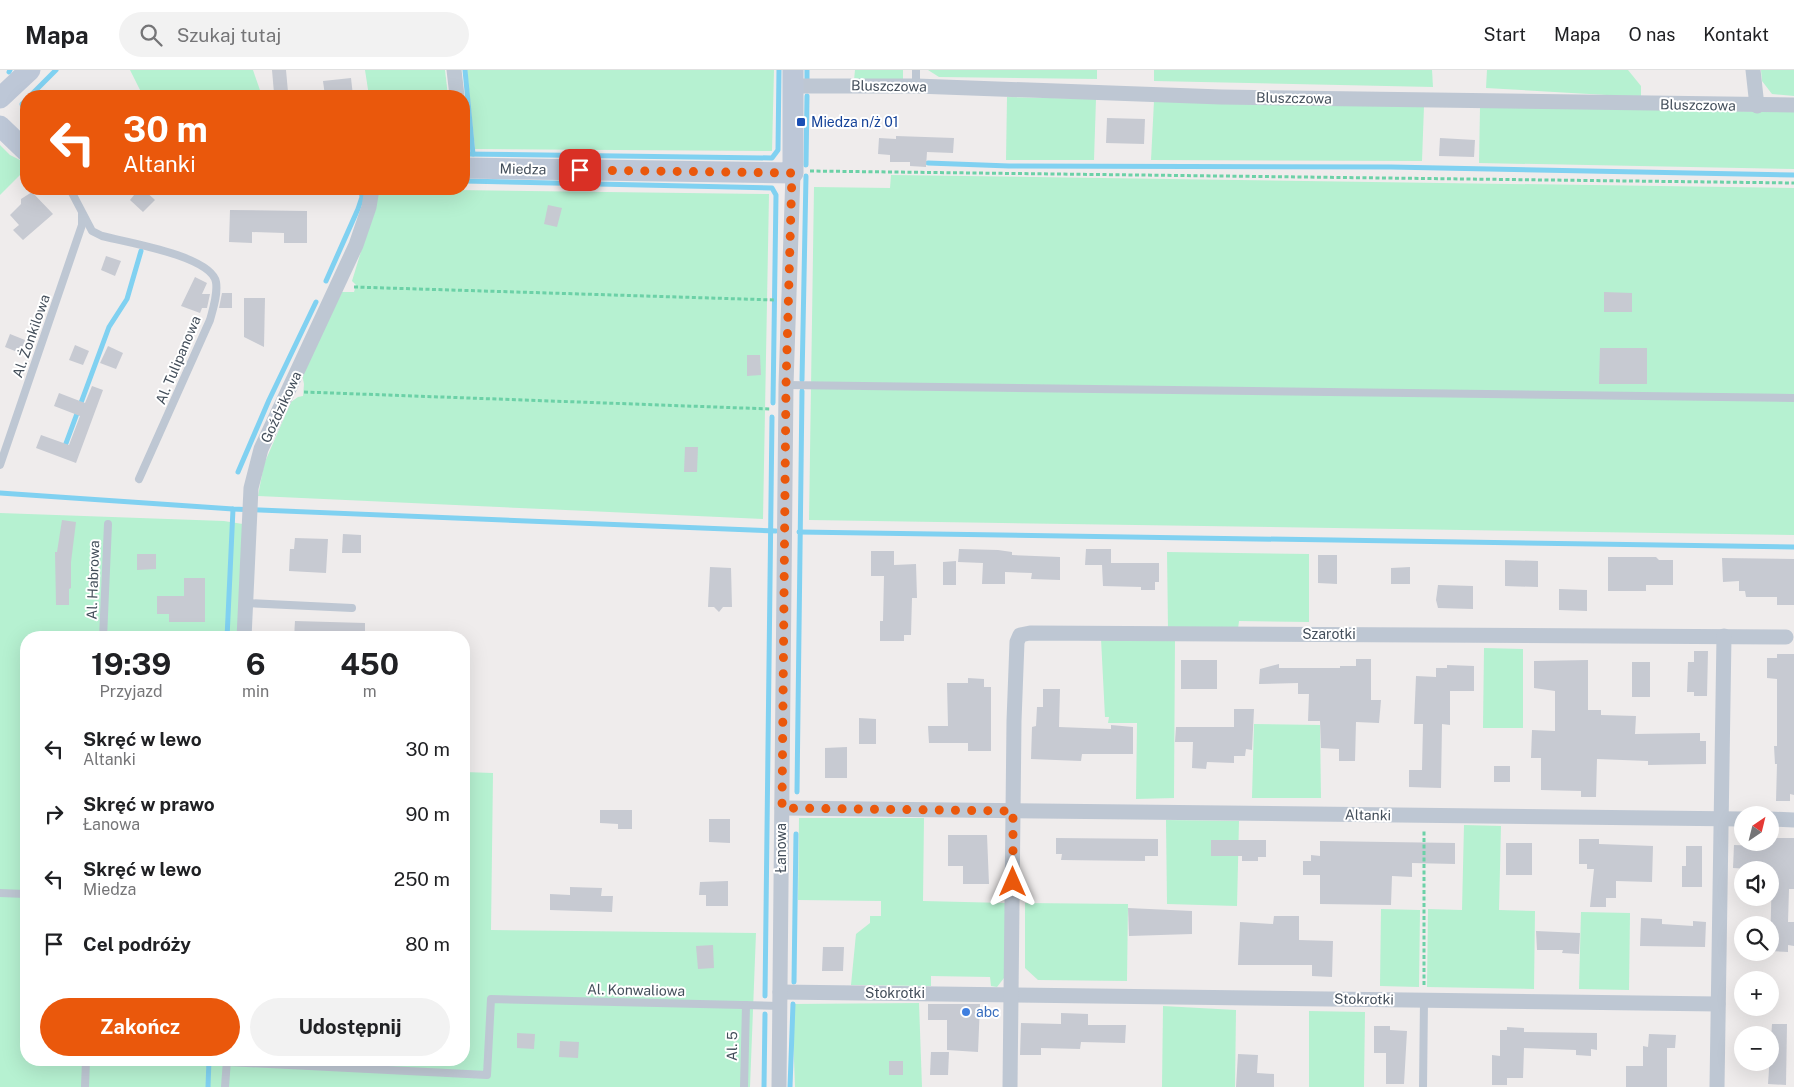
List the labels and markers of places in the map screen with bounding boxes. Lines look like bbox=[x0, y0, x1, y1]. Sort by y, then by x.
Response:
place label: Miedza n/ż 01 bbox=[811, 114, 898, 130]
marker: Miedza n/ż 01 bbox=[795, 116, 807, 128]
pin bbox=[559, 149, 601, 191]
place label: abc bbox=[976, 1004, 1000, 1020]
marker: abc bbox=[960, 1006, 972, 1018]

